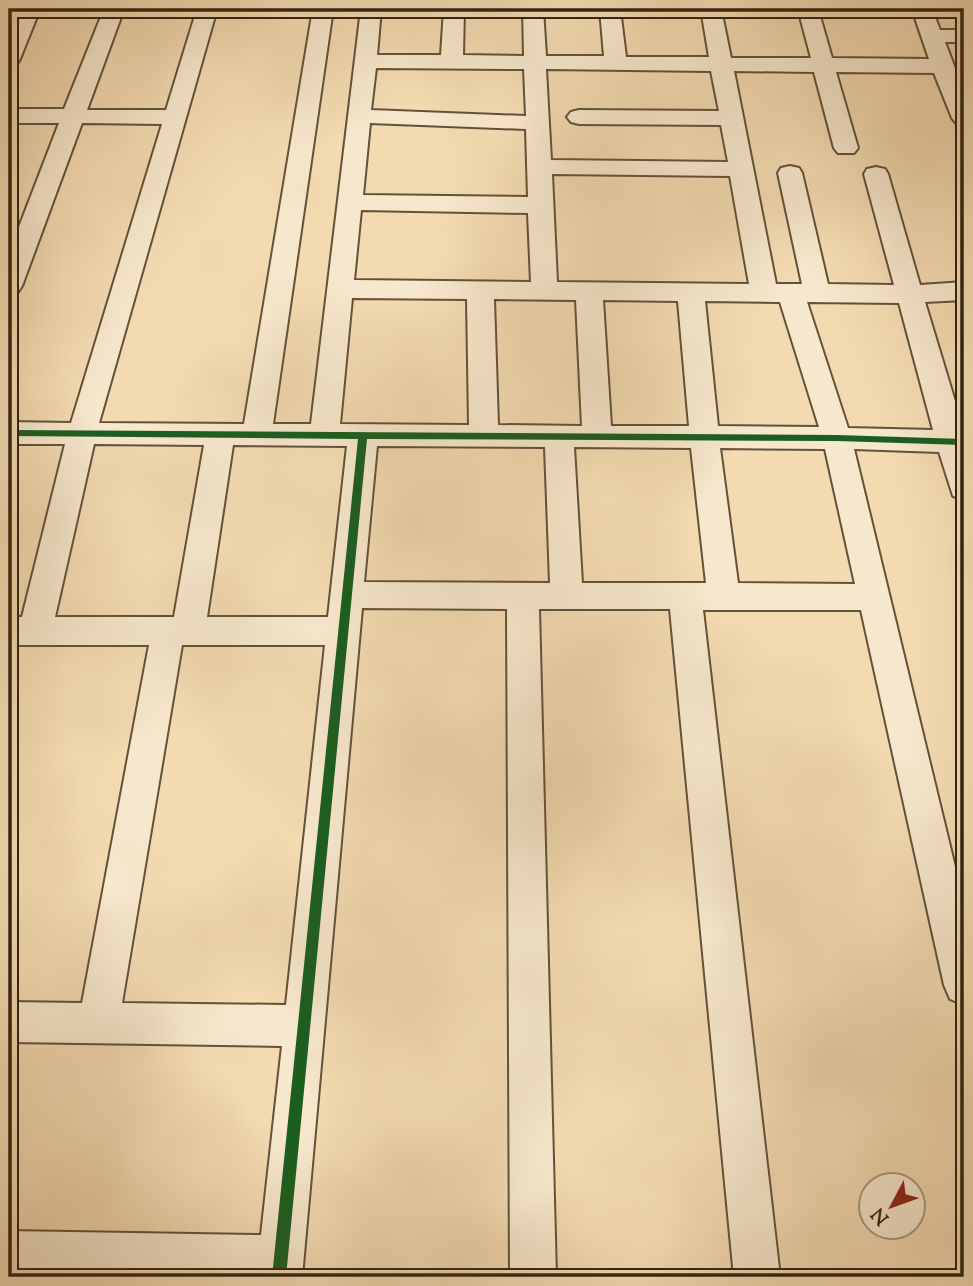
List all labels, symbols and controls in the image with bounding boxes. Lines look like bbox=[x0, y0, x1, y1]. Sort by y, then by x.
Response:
north arrow bbox=[858, 1170, 928, 1240]
text: N bbox=[866, 1201, 896, 1230]

